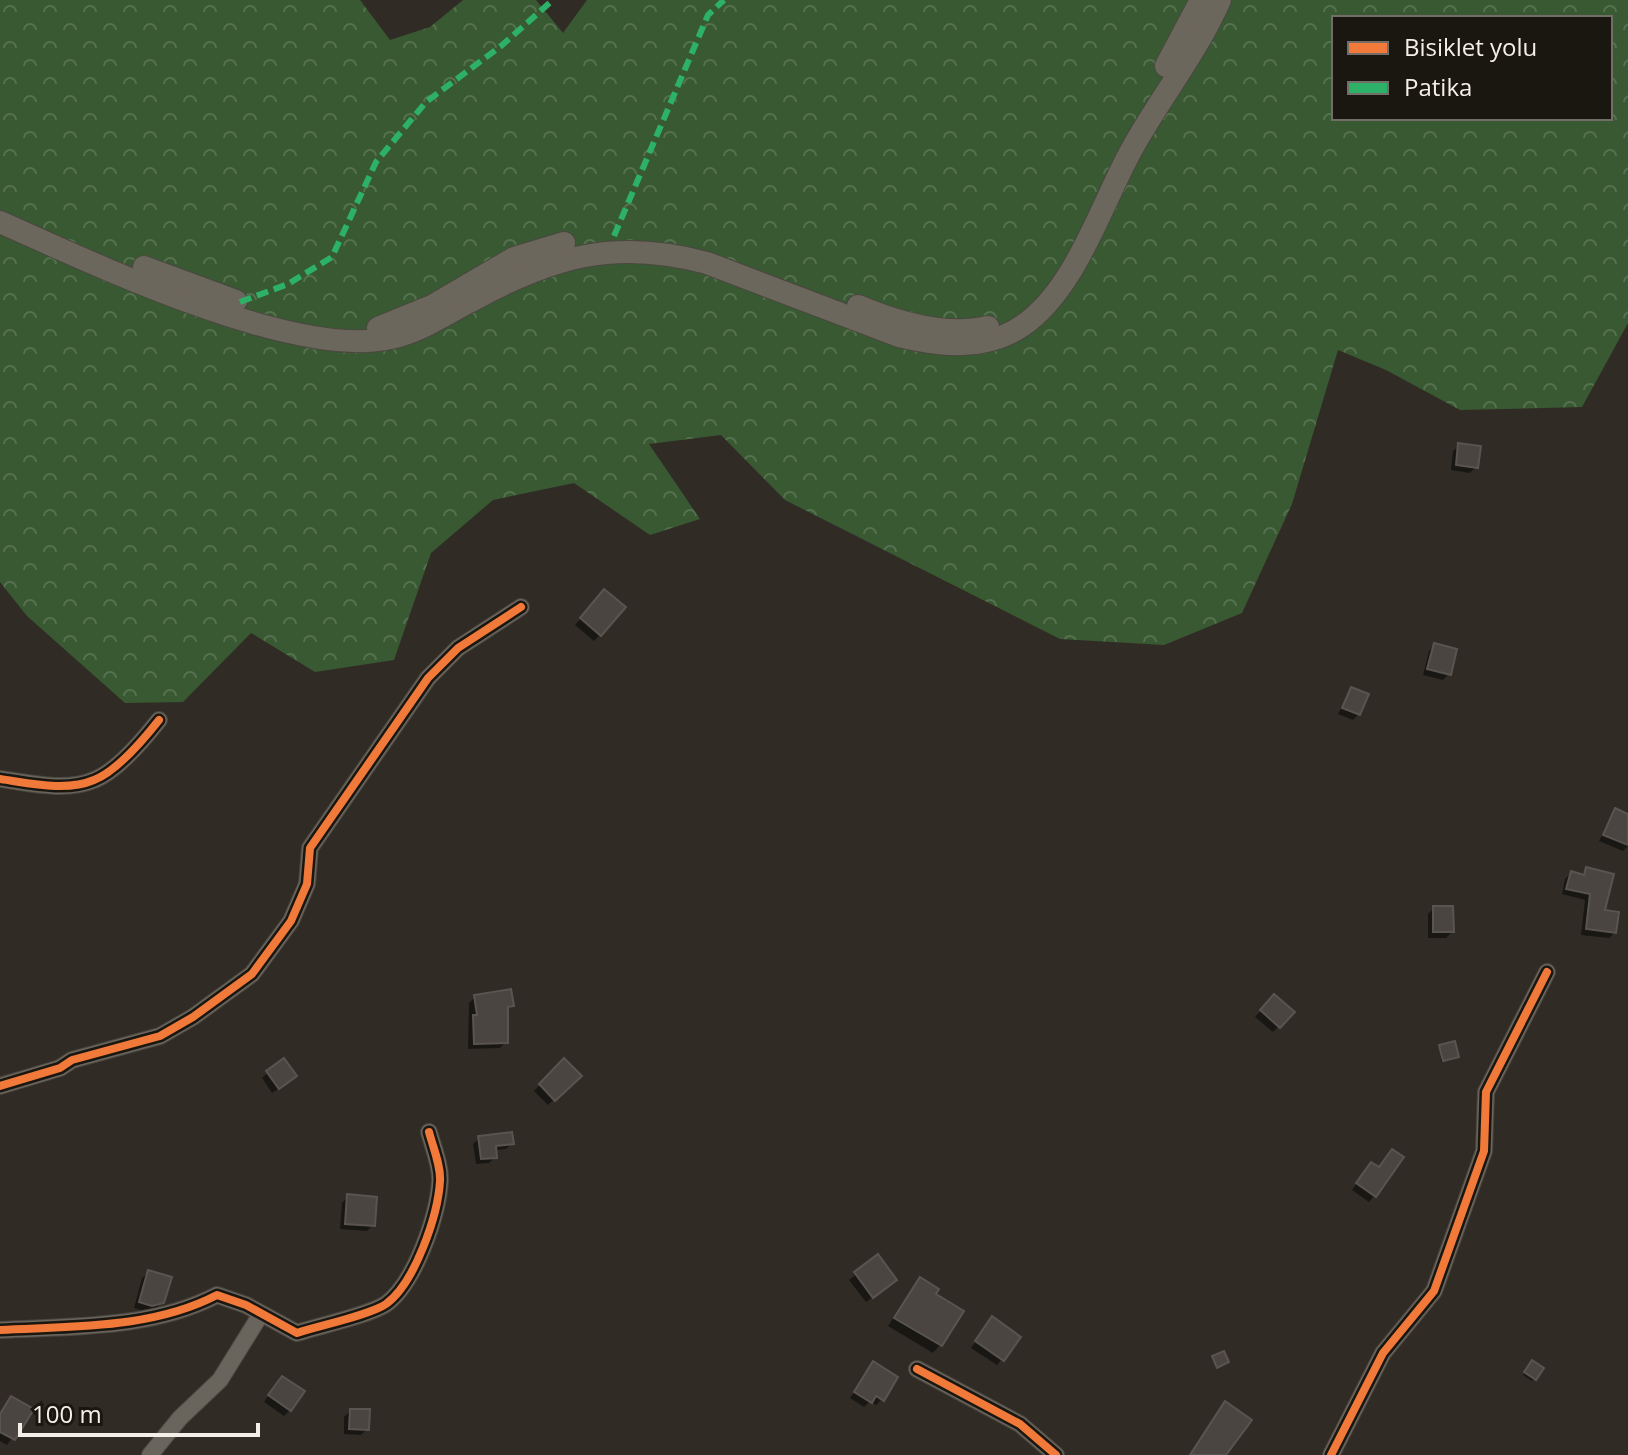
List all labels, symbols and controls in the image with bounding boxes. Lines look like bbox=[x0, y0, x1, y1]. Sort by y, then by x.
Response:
legend bbox=[1332, 16, 1612, 120]
text: Bisiklet yolu bbox=[1404, 30, 1537, 63]
text: Patika bbox=[1404, 70, 1472, 103]
scale bar bbox=[20, 1387, 258, 1437]
text: 100 m bbox=[32, 1397, 102, 1430]

